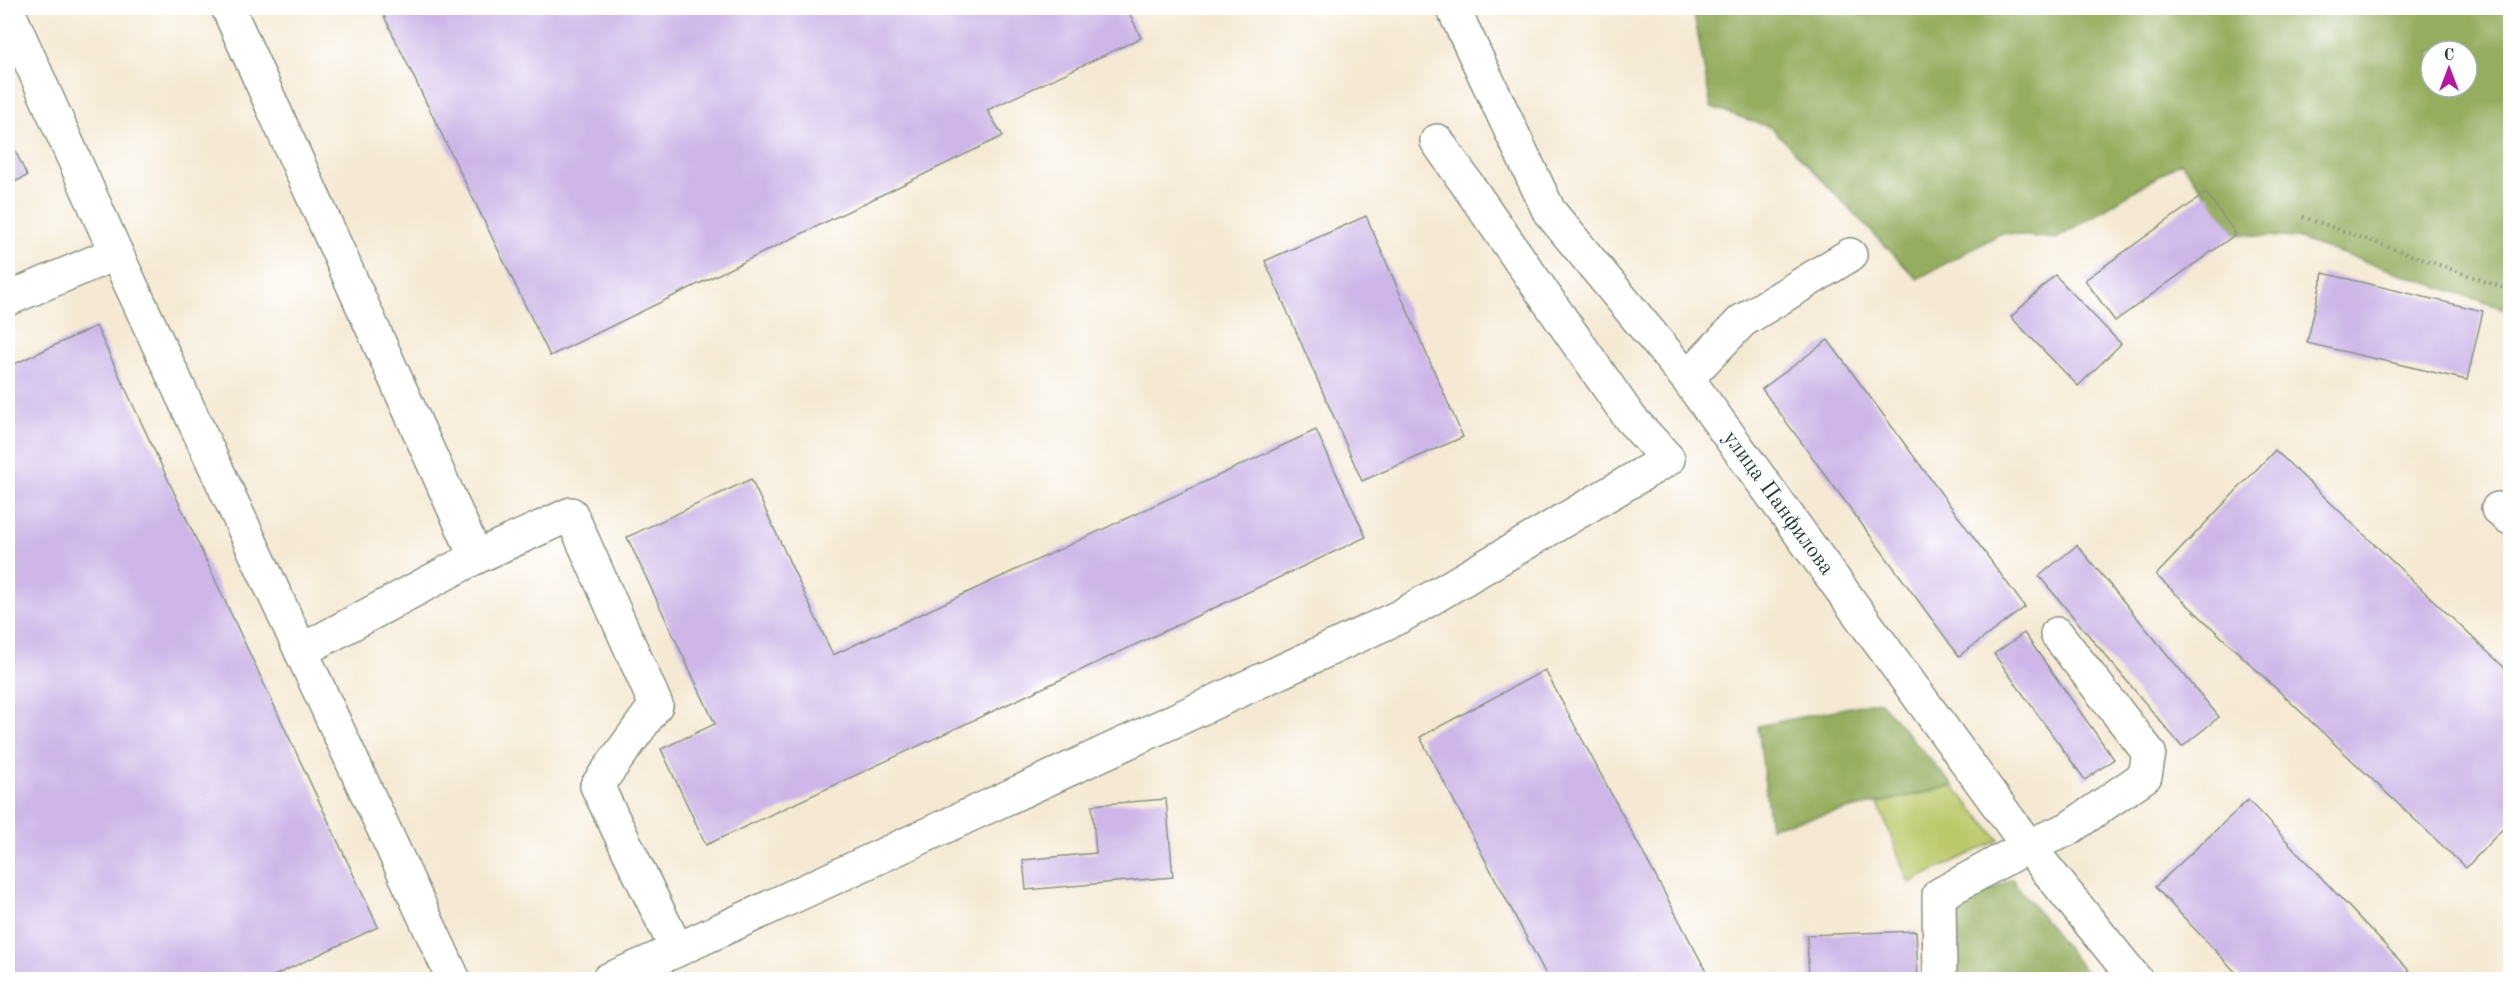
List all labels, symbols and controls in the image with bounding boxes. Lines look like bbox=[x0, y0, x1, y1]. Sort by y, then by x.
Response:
north arrow bbox=[2419, 39, 2479, 99]
text: С bbox=[2444, 48, 2454, 64]
street label: улица Панфилова bbox=[1718, 427, 1838, 579]

